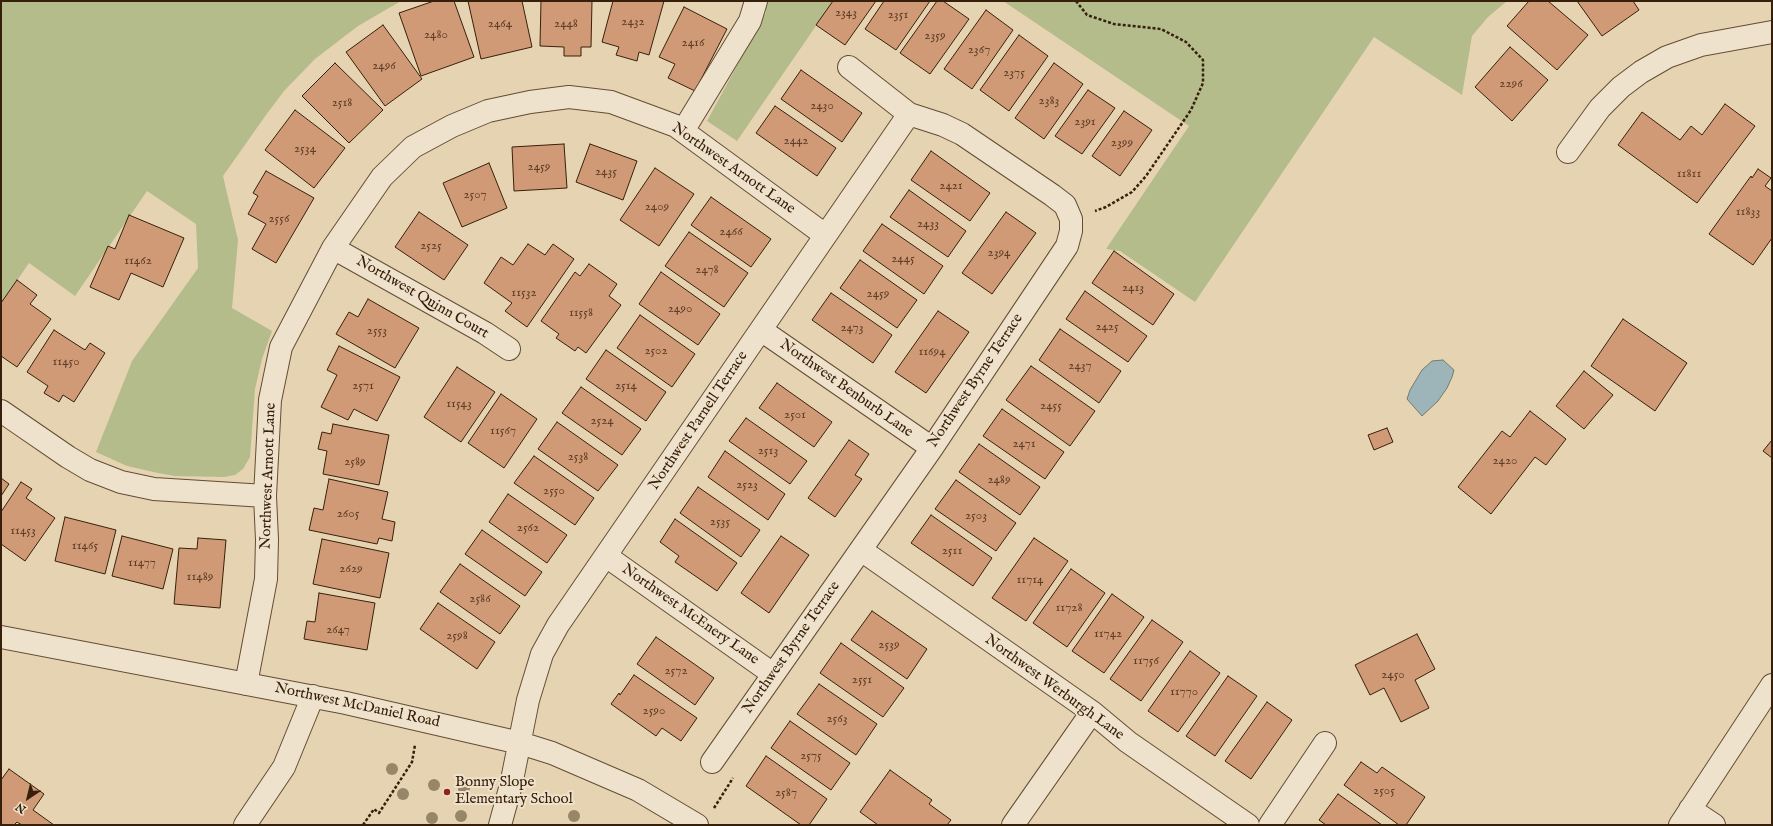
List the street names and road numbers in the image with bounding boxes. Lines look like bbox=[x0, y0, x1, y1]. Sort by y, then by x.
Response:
street label: Northwest Arnott Lane bbox=[668, 120, 798, 218]
street label: Northwest Quinn Court bbox=[353, 253, 491, 343]
street label: Northwest Byrne Terrace bbox=[924, 311, 1028, 451]
street label: Northwest Benburb Lane bbox=[776, 336, 916, 442]
street label: Northwest Parnell Terrace bbox=[646, 348, 752, 494]
street label: Northwest Arnott Lane bbox=[257, 402, 281, 550]
street label: Northwest McEnery Lane bbox=[618, 561, 762, 669]
street label: Northwest Byrne Terrace bbox=[739, 578, 845, 718]
street label: Northwest Werburgh Lane bbox=[981, 631, 1127, 745]
street label: Northwest McDaniel Road bbox=[273, 680, 441, 732]

